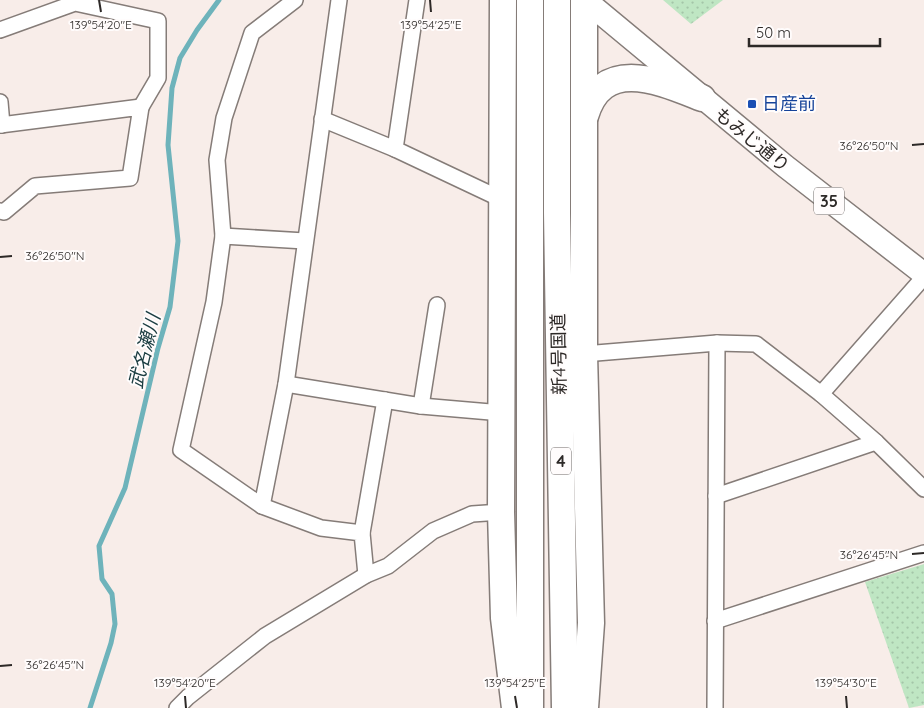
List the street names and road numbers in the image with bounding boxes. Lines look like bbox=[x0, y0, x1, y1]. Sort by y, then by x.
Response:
street label: もみじ通り bbox=[710, 102, 795, 177]
road number: 35 bbox=[814, 188, 844, 215]
street label: 新4号国道 bbox=[546, 313, 571, 395]
road number: 4 bbox=[551, 448, 571, 474]

